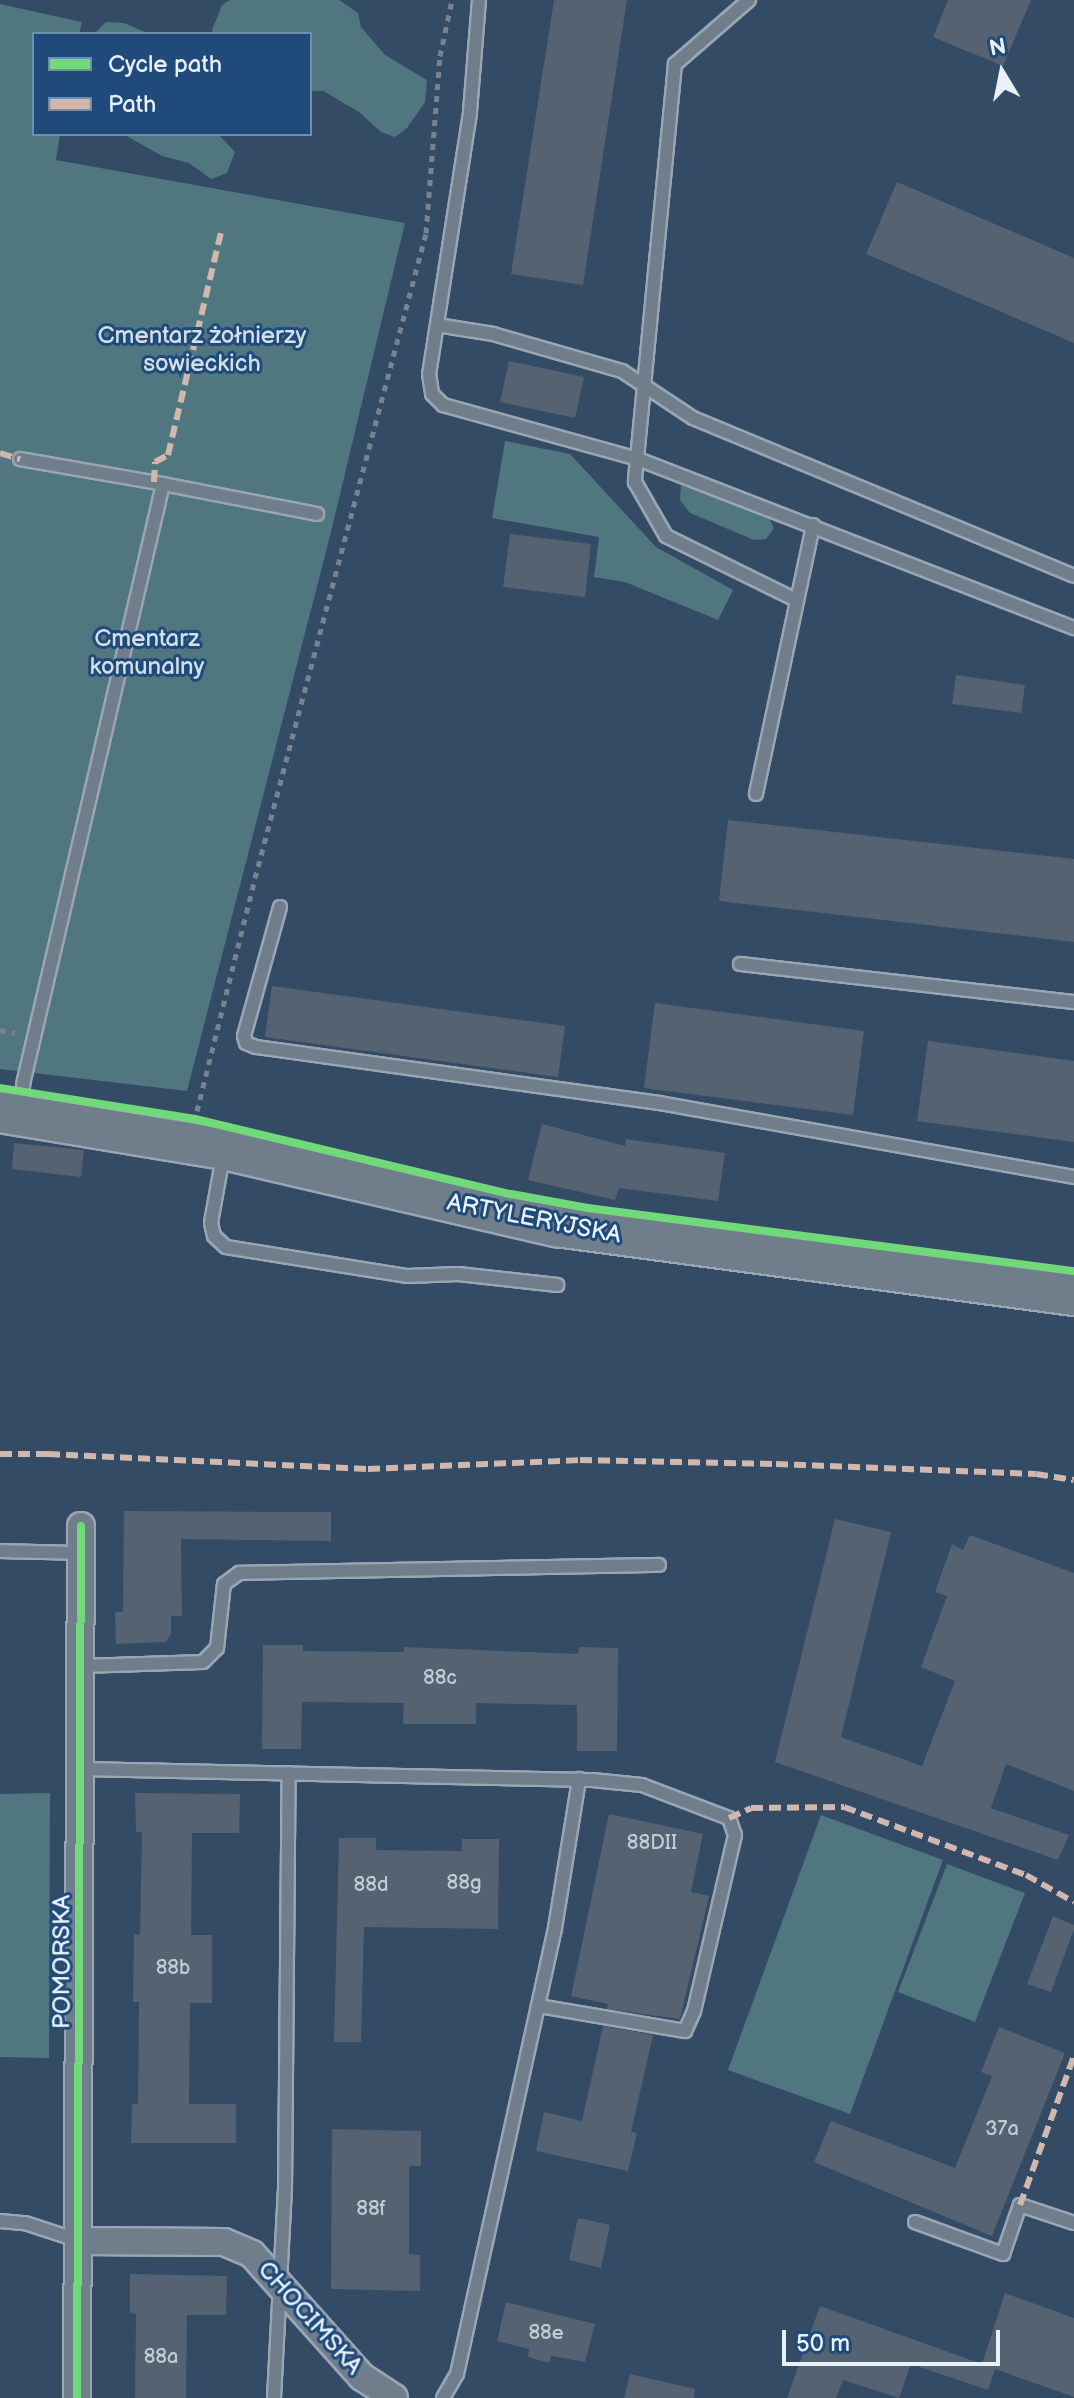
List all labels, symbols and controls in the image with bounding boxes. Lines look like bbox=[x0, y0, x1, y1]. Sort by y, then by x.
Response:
legend bbox=[32, 32, 312, 136]
north arrow bbox=[962, 32, 1042, 112]
text: N bbox=[987, 33, 1008, 63]
text: Cycle path bbox=[108, 50, 222, 79]
text: Path bbox=[108, 90, 156, 119]
park label: Cmentarz żołnierzy sowieckich bbox=[98, 322, 306, 378]
park label: Cmentarz komunalny bbox=[90, 625, 204, 681]
street label: ARTYLERYJSKA bbox=[445, 1188, 623, 1250]
house number: 88c bbox=[423, 1666, 457, 1690]
house number: 88DII bbox=[627, 1831, 677, 1855]
house number: 88g bbox=[447, 1871, 481, 1895]
house number: 88d bbox=[354, 1873, 388, 1897]
street label: POMORSKA bbox=[48, 1895, 76, 2029]
house number: 88b bbox=[156, 1956, 190, 1980]
house number: 37a bbox=[985, 2117, 1019, 2141]
house number: 88f bbox=[356, 2197, 386, 2221]
street label: CHOCIMSKA bbox=[252, 2255, 368, 2381]
scale bar bbox=[786, 2314, 1004, 2364]
house number: 88e bbox=[528, 2321, 564, 2345]
text: 50 m bbox=[796, 2329, 850, 2358]
house number: 88a bbox=[144, 2345, 178, 2369]

